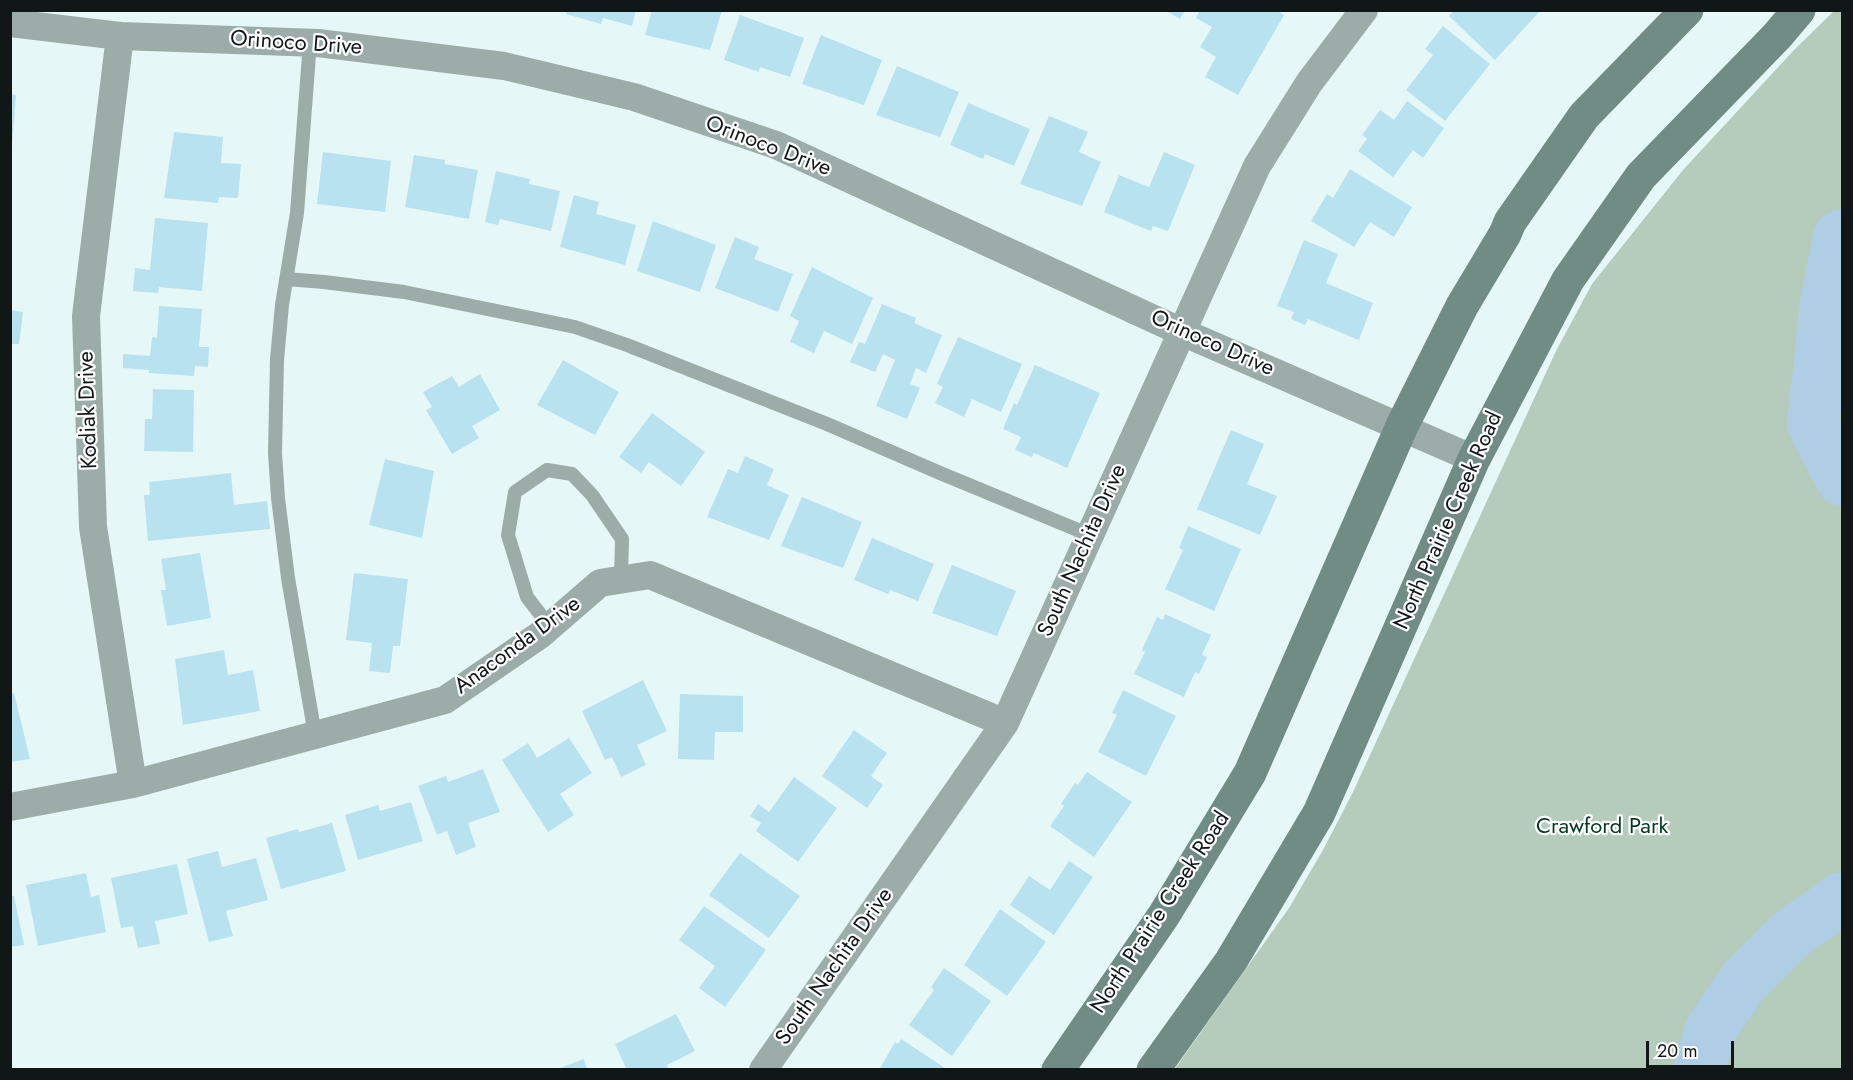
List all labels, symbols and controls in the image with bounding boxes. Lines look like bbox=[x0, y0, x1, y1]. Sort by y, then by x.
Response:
street label: Orinoco Drive bbox=[229, 26, 363, 62]
street label: Orinoco Drive bbox=[702, 111, 834, 183]
street label: Orinoco Drive bbox=[1146, 305, 1278, 383]
street label: Kodiak Drive bbox=[74, 351, 104, 469]
street label: North Prairie Creek Road bbox=[1389, 408, 1509, 634]
street label: South Nachita Drive bbox=[1033, 461, 1133, 641]
street label: Anaconda Drive bbox=[450, 591, 586, 701]
street label: North Prairie Creek Road bbox=[1086, 807, 1236, 1019]
park label: Crawford Park bbox=[1536, 815, 1668, 841]
street label: South Nachita Drive bbox=[771, 883, 899, 1051]
scale bar bbox=[1649, 1029, 1738, 1067]
text: 20 m bbox=[1657, 1038, 1697, 1064]

